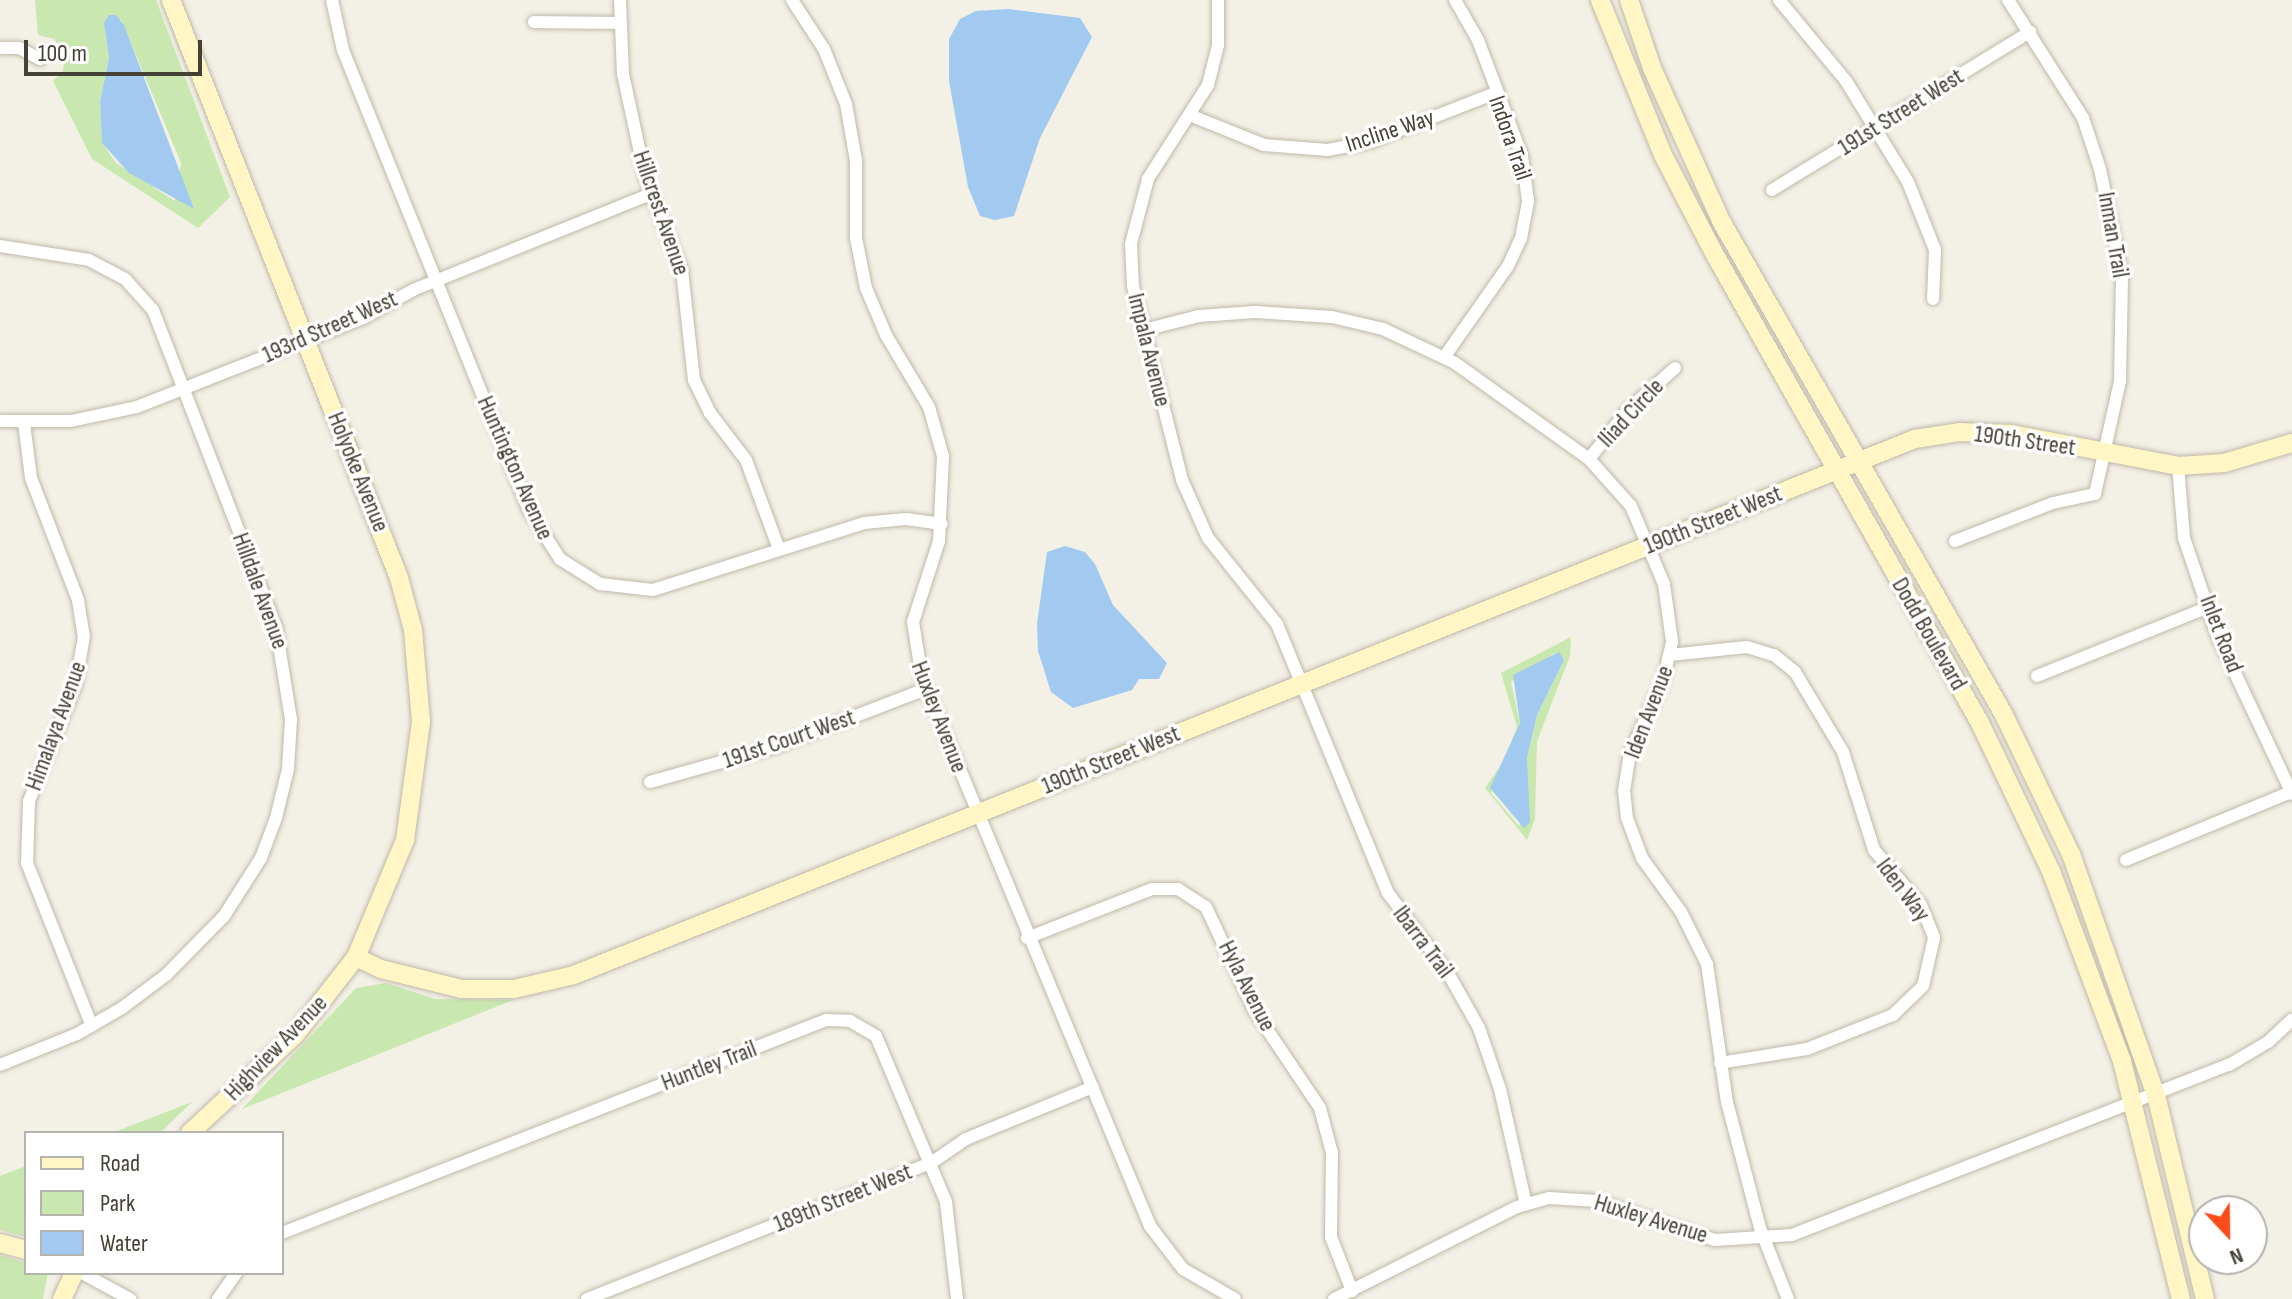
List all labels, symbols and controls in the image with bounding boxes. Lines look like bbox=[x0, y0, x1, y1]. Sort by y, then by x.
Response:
scale bar bbox=[28, 24, 206, 74]
text: 100 m bbox=[38, 39, 87, 68]
street label: 191st Street West bbox=[1833, 62, 1969, 162]
street label: Indora Trail bbox=[1482, 92, 1538, 184]
street label: Incline Way bbox=[1342, 103, 1438, 159]
street label: Hillcrest Avenue bbox=[626, 147, 696, 279]
street label: Inman Trail bbox=[2091, 190, 2135, 280]
street label: 193rd Street West bbox=[258, 284, 402, 370]
street label: Impala Avenue bbox=[1121, 290, 1177, 410]
street label: Iliad Circle bbox=[1592, 373, 1670, 453]
street label: Huntington Avenue bbox=[471, 392, 559, 544]
street label: Holyoke Avenue bbox=[321, 408, 395, 536]
street label: 190th Street bbox=[1973, 420, 2077, 462]
street label: 190th Street West bbox=[1640, 479, 1786, 561]
street label: Hilldale Avenue bbox=[226, 529, 294, 653]
street label: Dodd Boulevard bbox=[1885, 573, 1973, 695]
street label: Inlet Road bbox=[2193, 591, 2249, 677]
street label: Himalaya Avenue bbox=[19, 657, 93, 795]
street label: Huxley Avenue bbox=[905, 657, 973, 777]
street label: Iden Avenue bbox=[1618, 661, 1680, 763]
street label: 191st Court West bbox=[719, 703, 859, 775]
street label: 190th Street West bbox=[1038, 719, 1184, 801]
street label: Iden Way bbox=[1870, 853, 1936, 927]
street label: Ibarra Trail bbox=[1386, 900, 1460, 984]
street label: Hyla Avenue bbox=[1212, 936, 1282, 1036]
street label: Highview Avenue bbox=[219, 989, 333, 1107]
street label: Huntley Trail bbox=[657, 1035, 761, 1097]
legend bbox=[24, 1131, 284, 1275]
text: Road bbox=[100, 1149, 140, 1178]
street label: 189th Street West bbox=[770, 1157, 916, 1239]
street label: Huxley Avenue bbox=[1591, 1188, 1711, 1250]
text: Park bbox=[100, 1189, 135, 1218]
north arrow bbox=[2188, 1195, 2268, 1275]
text: Water bbox=[100, 1229, 148, 1258]
text: N bbox=[2226, 1241, 2247, 1271]

